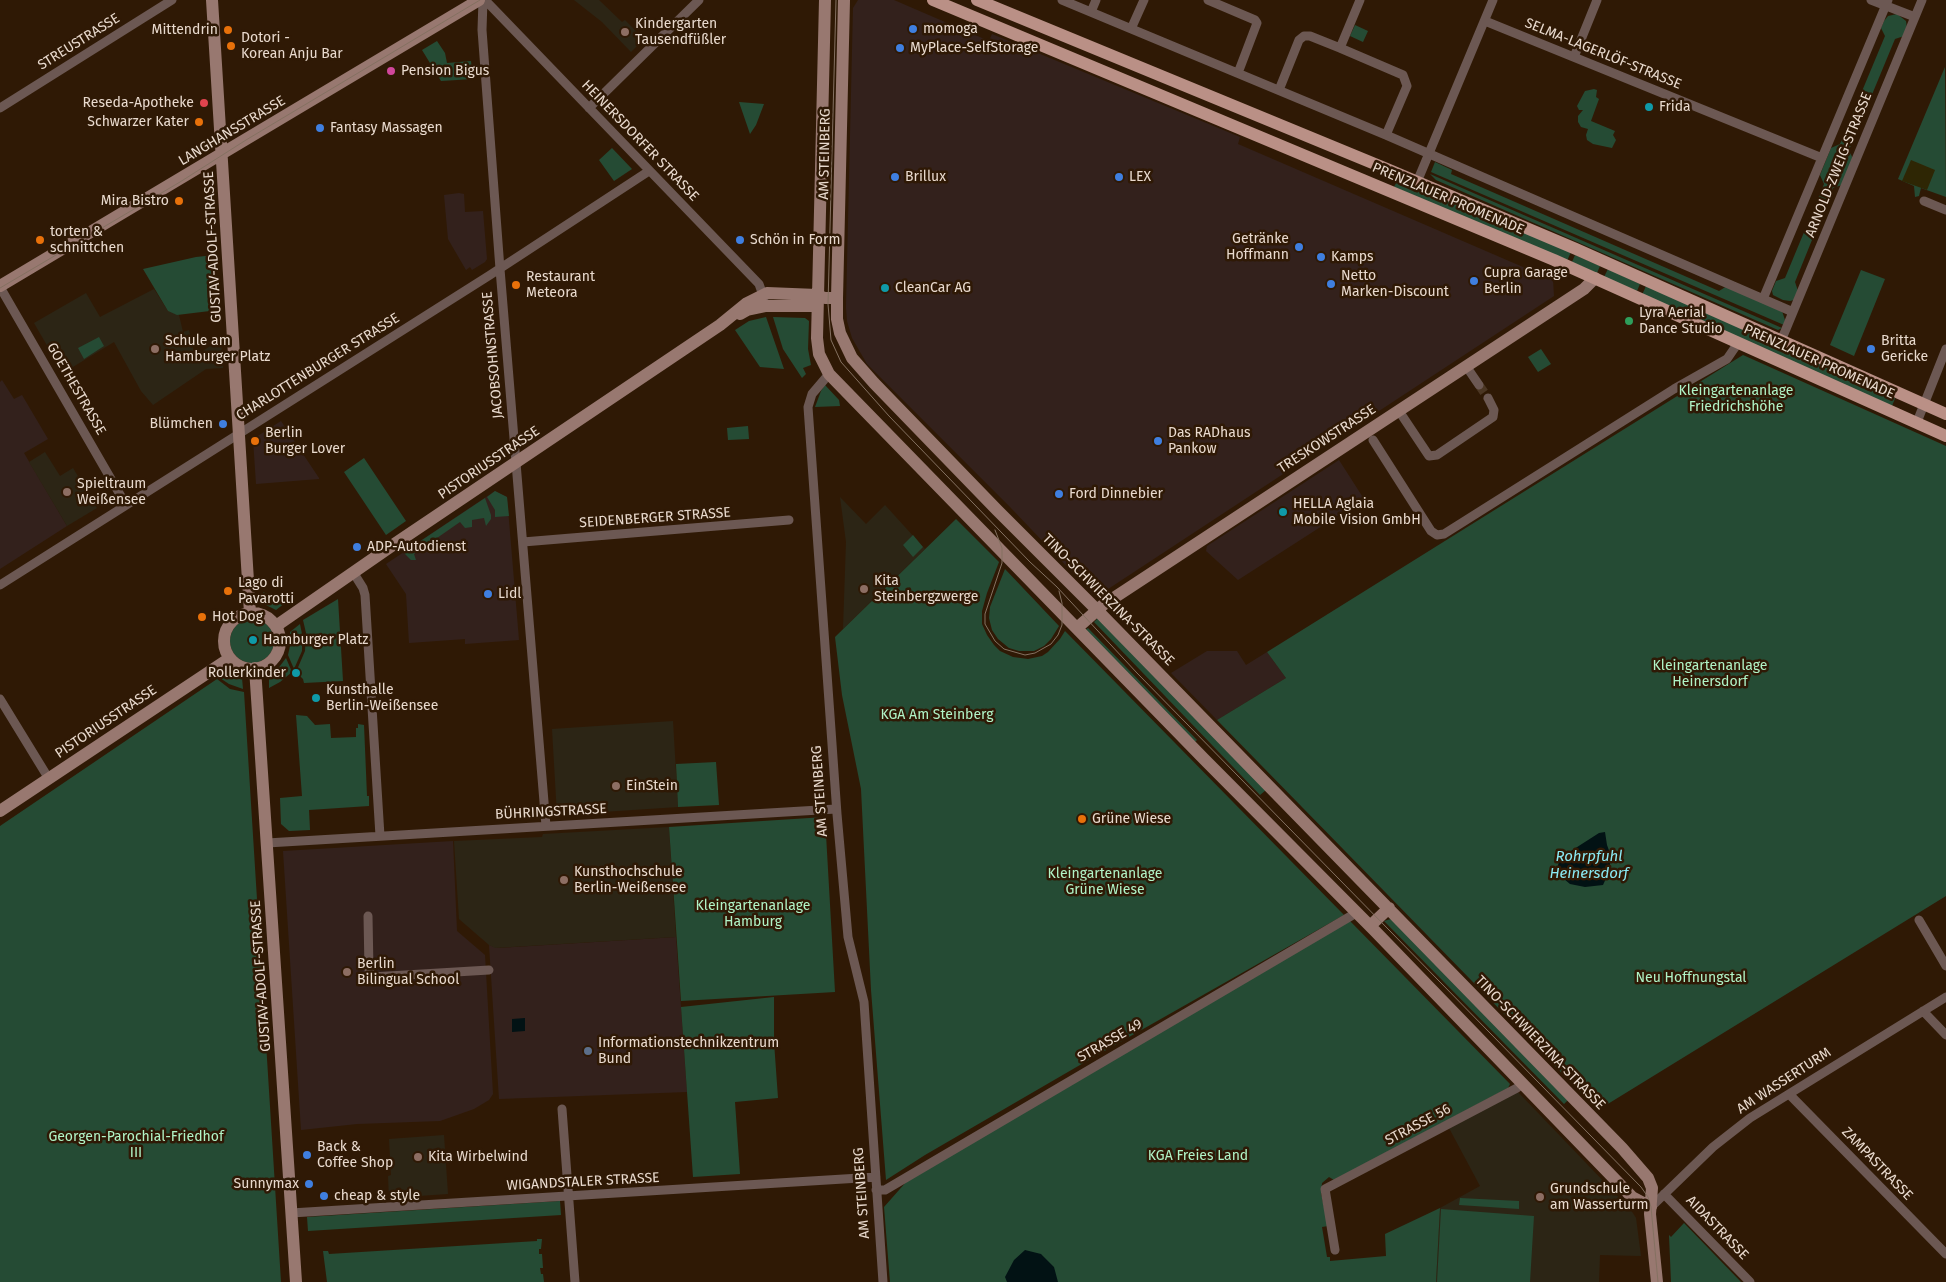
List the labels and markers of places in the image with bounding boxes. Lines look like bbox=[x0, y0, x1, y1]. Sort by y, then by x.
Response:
place label: Kindergarten Tausendfüßler bbox=[635, 16, 726, 48]
place label: momoga bbox=[923, 21, 978, 37]
place label: Mittendrin bbox=[152, 22, 218, 38]
marker: momoga bbox=[907, 23, 919, 35]
marker: Mittendrin bbox=[222, 24, 234, 36]
marker: Kindergarten Tausendfüßler bbox=[619, 26, 631, 38]
place label: Dotori - Korean Anju Bar bbox=[241, 30, 343, 62]
marker: Dotori - Korean Anju Bar bbox=[225, 40, 237, 52]
place label: MyPlace-SelfStorage bbox=[910, 40, 1038, 56]
marker: MyPlace-SelfStorage bbox=[894, 42, 906, 54]
place label: Pension Bigus bbox=[401, 63, 489, 79]
marker: Pension Bigus bbox=[385, 65, 397, 77]
place label: Reseda-Apotheke bbox=[83, 95, 194, 111]
marker: Reseda-Apotheke bbox=[198, 97, 210, 109]
place label: Frida bbox=[1659, 99, 1691, 115]
marker: Frida bbox=[1643, 101, 1655, 113]
place label: Schwarzer Kater bbox=[87, 114, 189, 130]
marker: Schwarzer Kater bbox=[193, 116, 205, 128]
place label: Fantasy Massagen bbox=[330, 120, 443, 136]
marker: Fantasy Massagen bbox=[314, 122, 326, 134]
place label: Brillux bbox=[905, 169, 946, 185]
place label: LEX bbox=[1129, 169, 1151, 185]
marker: Brillux bbox=[889, 171, 901, 183]
marker: LEX bbox=[1113, 171, 1125, 183]
place label: Mira Bistro bbox=[101, 193, 169, 209]
marker: Mira Bistro bbox=[173, 195, 185, 207]
place label: torten & schnittchen bbox=[50, 224, 124, 256]
place label: Getränke Hoffmann bbox=[1226, 231, 1289, 264]
place label: Schön in Form bbox=[750, 232, 840, 248]
marker: torten & schnittchen bbox=[34, 234, 46, 246]
marker: Schön in Form bbox=[734, 234, 746, 246]
marker: Getränke Hoffmann bbox=[1293, 241, 1305, 253]
place label: Kamps bbox=[1331, 249, 1374, 265]
marker: Kamps bbox=[1315, 251, 1327, 263]
place label: Cupra Garage Berlin bbox=[1484, 265, 1568, 298]
place label: Netto Marken-Discount bbox=[1341, 268, 1449, 300]
place label: Restaurant Meteora bbox=[526, 269, 595, 302]
marker: Cupra Garage Berlin bbox=[1468, 275, 1480, 287]
marker: Netto Marken-Discount bbox=[1325, 278, 1337, 290]
marker: Restaurant Meteora bbox=[510, 279, 522, 291]
place label: CleanCar AG bbox=[895, 280, 971, 296]
marker: CleanCar AG bbox=[879, 282, 891, 294]
place label: Lyra Aerial Dance Studio bbox=[1639, 305, 1723, 338]
marker: Lyra Aerial Dance Studio bbox=[1623, 315, 1635, 327]
place label: Schule am Hamburger Platz bbox=[165, 333, 270, 366]
place label: Britta Gericke bbox=[1881, 333, 1928, 366]
marker: Schule am Hamburger Platz bbox=[149, 343, 161, 355]
marker: Britta Gericke bbox=[1865, 343, 1877, 355]
place label: Blümchen bbox=[150, 416, 213, 432]
marker: Blümchen bbox=[217, 418, 229, 430]
place label: Berlin Burger Lover bbox=[265, 425, 345, 458]
place label: Das RADhaus Pankow bbox=[1168, 425, 1251, 458]
marker: Berlin Burger Lover bbox=[249, 435, 261, 447]
marker: Das RADhaus Pankow bbox=[1152, 435, 1164, 447]
place label: Spieltraum Weißensee bbox=[77, 476, 146, 508]
marker: Spieltraum Weißensee bbox=[61, 486, 73, 498]
place label: Ford Dinnebier bbox=[1069, 486, 1163, 502]
marker: Ford Dinnebier bbox=[1053, 488, 1065, 500]
place label: HELLA Aglaia Mobile Vision GmbH bbox=[1293, 496, 1421, 528]
marker: HELLA Aglaia Mobile Vision GmbH bbox=[1277, 506, 1289, 518]
place label: ADP-Autodienst bbox=[367, 539, 466, 555]
marker: ADP-Autodienst bbox=[351, 541, 363, 553]
place label: Kita Steinbergzwerge bbox=[874, 573, 978, 606]
place label: Lago di Pavarotti bbox=[238, 575, 294, 608]
marker: Kita Steinbergzwerge bbox=[858, 583, 870, 595]
marker: Lago di Pavarotti bbox=[222, 585, 234, 597]
place label: Lidl bbox=[498, 586, 521, 602]
marker: Lidl bbox=[482, 588, 494, 600]
place label: Hot Dog bbox=[212, 609, 263, 625]
marker: Hot Dog bbox=[196, 611, 208, 623]
place label: Hamburger Platz bbox=[263, 632, 368, 648]
marker: Hamburger Platz bbox=[247, 634, 259, 646]
place label: Rollerkinder bbox=[208, 665, 286, 681]
marker: Rollerkinder bbox=[290, 667, 302, 679]
place label: Kunsthalle Berlin-Weißensee bbox=[326, 682, 438, 714]
marker: Kunsthalle Berlin-Weißensee bbox=[310, 692, 322, 704]
place label: EinStein bbox=[626, 778, 678, 794]
marker: EinStein bbox=[610, 780, 622, 792]
place label: Grüne Wiese bbox=[1092, 811, 1171, 827]
marker: Grüne Wiese bbox=[1076, 813, 1088, 825]
place label: Kunsthochschule Berlin-Weißensee bbox=[574, 864, 686, 896]
marker: Kunsthochschule Berlin-Weißensee bbox=[558, 874, 570, 886]
place label: Berlin Bilingual School bbox=[357, 956, 459, 989]
marker: Berlin Bilingual School bbox=[341, 966, 353, 978]
place label: Informationstechnikzentrum Bund bbox=[598, 1035, 779, 1068]
marker: Informationstechnikzentrum Bund bbox=[582, 1045, 594, 1057]
place label: Back & Coffee Shop bbox=[317, 1139, 393, 1172]
marker: Back & Coffee Shop bbox=[301, 1149, 313, 1161]
place label: Kita Wirbelwind bbox=[428, 1149, 528, 1165]
marker: Kita Wirbelwind bbox=[412, 1151, 424, 1163]
place label: Sunnymax bbox=[234, 1176, 299, 1192]
marker: Sunnymax bbox=[303, 1178, 315, 1190]
place label: Grundschule am Wasserturm bbox=[1550, 1181, 1649, 1214]
place label: cheap & style bbox=[334, 1188, 420, 1204]
marker: cheap & style bbox=[318, 1190, 330, 1202]
marker: Grundschule am Wasserturm bbox=[1534, 1191, 1546, 1203]

